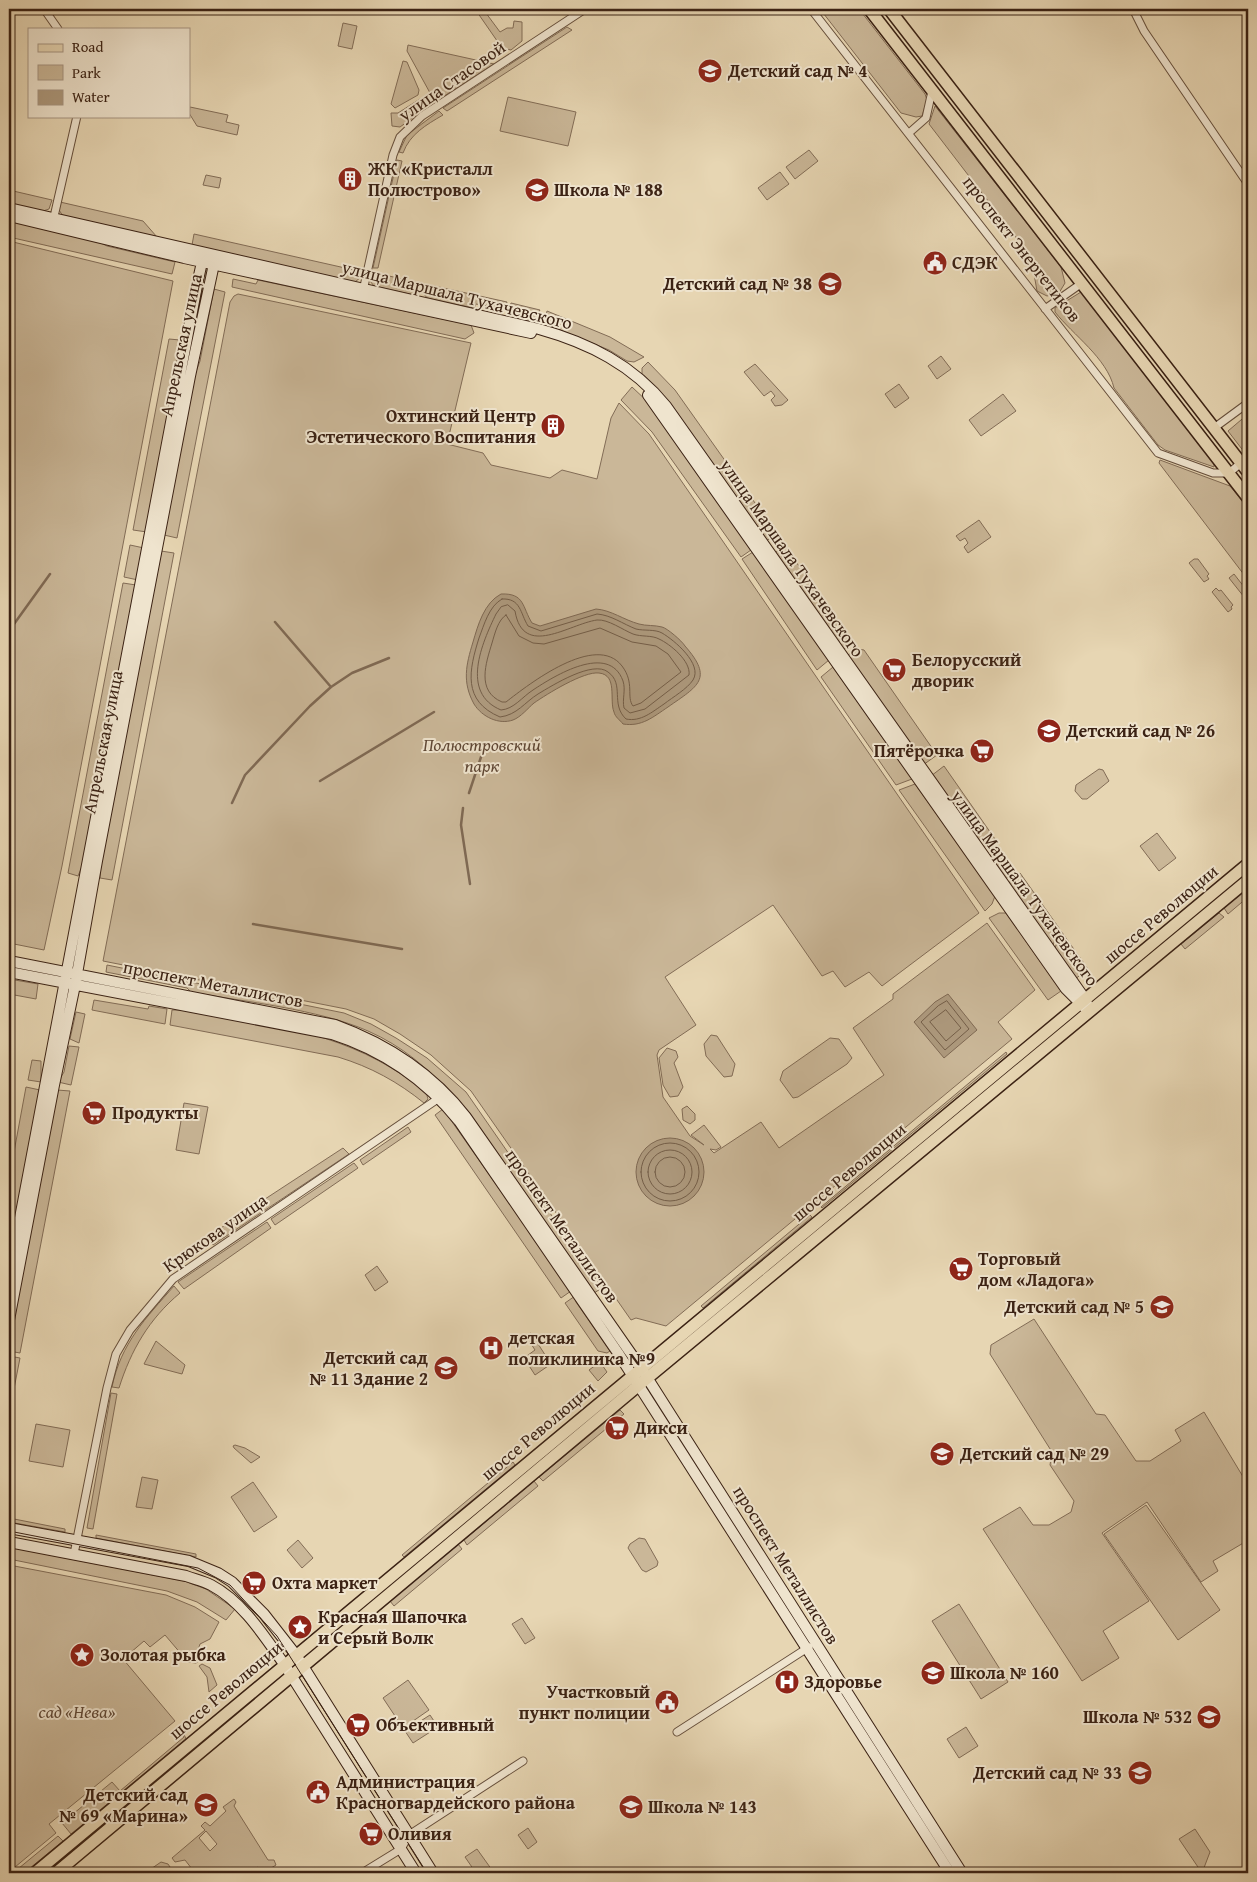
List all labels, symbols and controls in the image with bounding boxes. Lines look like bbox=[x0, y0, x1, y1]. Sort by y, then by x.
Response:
legend bbox=[28, 28, 190, 118]
street label: улица Стасовой bbox=[392, 33, 511, 128]
text: Road bbox=[72, 36, 103, 57]
place label: Детский сад № 4 bbox=[727, 57, 868, 84]
school or university icon: Детский сад № 4 bbox=[697, 58, 723, 84]
text: Park bbox=[72, 62, 101, 83]
text: Water bbox=[72, 86, 110, 107]
place label: ЖК «Кристалл Полюстрово» bbox=[367, 155, 493, 203]
building icon: ЖК «Кристалл Полюстрово» bbox=[337, 166, 363, 192]
street label: проспект Энергетиков bbox=[957, 170, 1088, 328]
place label: Школа № 188 bbox=[554, 176, 663, 203]
school or university icon: Школа № 188 bbox=[524, 177, 550, 203]
place label: СДЭК bbox=[952, 249, 998, 276]
public building icon: СДЭК bbox=[922, 250, 948, 276]
street label: улица Маршала Тухачевского bbox=[338, 253, 575, 336]
place label: Детский сад № 38 bbox=[662, 270, 812, 297]
street label: Апрельская улица bbox=[152, 271, 209, 419]
school or university icon: Детский сад № 38 bbox=[817, 271, 843, 297]
place label: Охтинский Центр Эстетического Воспитания bbox=[306, 402, 536, 450]
building icon: Охтинский Центр Эстетического Воспитания bbox=[540, 413, 566, 439]
street label: улица Маршала Тухачевского bbox=[713, 452, 871, 662]
place label: Белорусский дворик bbox=[912, 646, 1021, 694]
supermarket icon: Белорусский дворик bbox=[881, 657, 907, 683]
street label: Апрельская улица bbox=[75, 668, 130, 816]
place label: Детский сад № 26 bbox=[1065, 717, 1215, 744]
school or university icon: Детский сад № 26 bbox=[1036, 718, 1062, 744]
park label: Полюстровский парк bbox=[423, 731, 541, 779]
place label: Пятёрочка bbox=[874, 737, 965, 764]
supermarket icon: Пятёрочка bbox=[969, 738, 995, 764]
street label: улица Маршала Тухачевского bbox=[944, 783, 1106, 991]
street label: шоссе Революции bbox=[1098, 858, 1224, 970]
street label: проспект Металлистов bbox=[121, 953, 306, 1014]
place label: Продукты bbox=[112, 1099, 198, 1126]
supermarket icon: Продукты bbox=[81, 1100, 107, 1126]
street label: шоссе Революции bbox=[786, 1116, 912, 1228]
street label: проспект Металлистов bbox=[499, 1143, 626, 1308]
street label: Крюкова улица bbox=[157, 1186, 273, 1279]
place label: Торговый дом «Ладога» bbox=[978, 1245, 1094, 1293]
supermarket icon: Торговый дом «Ладога» bbox=[948, 1256, 974, 1282]
place label: Детский сад № 5 bbox=[1003, 1293, 1144, 1320]
school or university icon: Детский сад № 5 bbox=[1149, 1294, 1175, 1320]
place label: детская поликлиника №9 bbox=[508, 1324, 655, 1372]
hospital icon: детская поликлиника №9 bbox=[478, 1335, 504, 1361]
place label: Детский сад № 11 Здание 2 bbox=[309, 1344, 428, 1392]
school or university icon: Детский сад № 11 Здание 2 bbox=[433, 1355, 459, 1381]
street label: шоссе Революции bbox=[475, 1375, 601, 1487]
place label: Дикси bbox=[633, 1414, 688, 1441]
supermarket icon: Дикси bbox=[604, 1415, 630, 1441]
place label: Детский сад № 29 bbox=[959, 1440, 1109, 1467]
school or university icon: Детский сад № 29 bbox=[929, 1441, 955, 1467]
street label: проспект Металлистов bbox=[727, 1480, 846, 1650]
place label: Охта маркет bbox=[272, 1569, 378, 1596]
supermarket icon: Охта маркет bbox=[241, 1570, 267, 1596]
place label: Красная Шапочка и Серый Волк bbox=[318, 1603, 468, 1651]
place icon: Красная Шапочка и Серый Волк bbox=[287, 1614, 313, 1640]
street label: шоссе Революции bbox=[163, 1634, 289, 1746]
place label: Золотая рыбка bbox=[100, 1641, 227, 1668]
place icon: Золотая рыбка bbox=[69, 1642, 95, 1668]
place label: Школа № 160 bbox=[950, 1659, 1059, 1686]
school or university icon: Школа № 160 bbox=[920, 1660, 946, 1686]
place label: Здоровье bbox=[804, 1668, 882, 1695]
hospital icon: Здоровье bbox=[774, 1669, 800, 1695]
place label: Участковый пункт полиции bbox=[519, 1678, 650, 1726]
public building icon: Участковый пункт полиции bbox=[654, 1689, 680, 1715]
park label: сад «Нева» bbox=[38, 1698, 116, 1725]
place label: Школа № 532 bbox=[1083, 1703, 1192, 1730]
school or university icon: Школа № 532 bbox=[1196, 1704, 1222, 1730]
place label: Объективный bbox=[376, 1711, 494, 1738]
supermarket icon: Объективный bbox=[345, 1712, 371, 1738]
place label: Детский сад № 33 bbox=[972, 1759, 1122, 1786]
school or university icon: Детский сад № 33 bbox=[1127, 1760, 1153, 1786]
place label: Администрация Красногвардейского района bbox=[336, 1768, 576, 1816]
public building icon: Администрация Красногвардейского района bbox=[305, 1779, 331, 1805]
place label: Детский сад № 69 «Марина» bbox=[59, 1781, 188, 1829]
school or university icon: Детский сад № 69 «Марина» bbox=[193, 1792, 219, 1818]
place label: Школа № 143 bbox=[648, 1793, 757, 1820]
school or university icon: Школа № 143 bbox=[618, 1794, 644, 1820]
place label: Оливия bbox=[388, 1820, 452, 1847]
supermarket icon: Оливия bbox=[358, 1821, 384, 1847]

